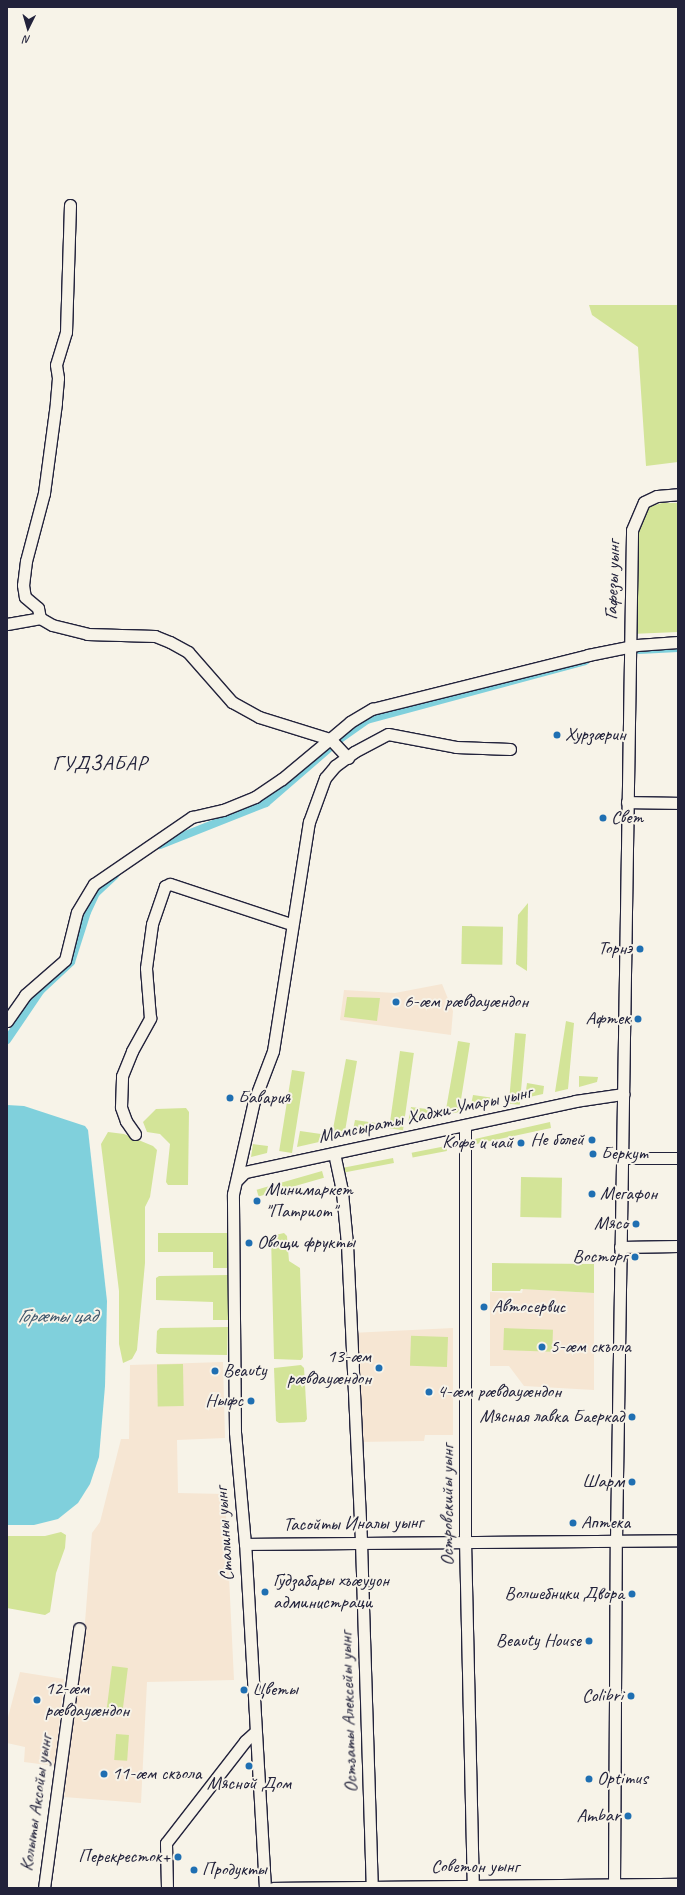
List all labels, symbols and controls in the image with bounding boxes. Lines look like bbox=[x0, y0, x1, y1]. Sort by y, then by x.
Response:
north arrow bbox=[8, 8, 48, 48]
text: N bbox=[23, 33, 31, 47]
street label: Гафезы уынг bbox=[600, 540, 626, 620]
place label: Хурзæрин bbox=[565, 724, 626, 746]
marker: Хурзæрин bbox=[552, 730, 562, 740]
district label: ГУДЗАБАР bbox=[52, 750, 148, 776]
place label: Свет bbox=[611, 807, 643, 829]
marker: Свет bbox=[598, 813, 608, 823]
place label: Торнэ bbox=[598, 938, 632, 960]
marker: Торнэ bbox=[635, 944, 645, 954]
place label: 6-æм рӕвдауӕндон bbox=[404, 991, 528, 1013]
marker: 6-æм рӕвдауӕндон bbox=[391, 997, 401, 1007]
place label: Афтек bbox=[585, 1008, 630, 1030]
marker: Афтек bbox=[633, 1014, 643, 1024]
street label: Мамсыраты Хаджи-Умары уынг bbox=[316, 1081, 534, 1149]
place label: Бавария bbox=[238, 1087, 290, 1109]
marker: Бавария bbox=[225, 1093, 235, 1103]
place label: Не болей bbox=[531, 1129, 584, 1151]
place label: Кофе и чай bbox=[443, 1132, 513, 1154]
marker: Не болей bbox=[587, 1135, 597, 1145]
marker: Кофе и чай bbox=[516, 1138, 526, 1148]
place label: Беркут bbox=[601, 1143, 648, 1165]
marker: Беркут bbox=[588, 1149, 598, 1159]
place label: Минимаркет "Патриот" bbox=[265, 1179, 353, 1223]
place label: Мегафон bbox=[600, 1183, 657, 1205]
marker: Мегафон bbox=[587, 1189, 597, 1199]
marker: Минимаркет "Патриот" bbox=[252, 1196, 262, 1206]
place label: Мясо bbox=[594, 1213, 628, 1235]
marker: Мясо bbox=[631, 1219, 641, 1229]
place label: Овощи фрукты bbox=[257, 1232, 353, 1254]
marker: Овощи фрукты bbox=[244, 1238, 254, 1248]
place label: Восторг bbox=[573, 1246, 627, 1268]
marker: Восторг bbox=[630, 1252, 640, 1262]
place label: Автосервис bbox=[492, 1296, 565, 1318]
marker: Автосервис bbox=[479, 1302, 489, 1312]
water label: Горӕты цад bbox=[18, 1303, 96, 1327]
place label: 5-æм скъола bbox=[550, 1336, 631, 1358]
marker: 5-æм скъола bbox=[537, 1342, 547, 1352]
place label: 13-æм рӕвдауӕндон bbox=[287, 1346, 371, 1390]
place label: Beauty bbox=[223, 1360, 266, 1382]
marker: 13-æм рӕвдауӕндон bbox=[374, 1363, 384, 1373]
marker: Beauty bbox=[210, 1366, 220, 1376]
place label: 4-æм рӕвдауӕндон bbox=[437, 1381, 561, 1403]
marker: 4-æм рӕвдауӕндон bbox=[424, 1387, 434, 1397]
place label: Ныфс bbox=[205, 1390, 243, 1412]
marker: Ныфс bbox=[246, 1396, 256, 1406]
place label: Мясная лавка Баеркад bbox=[478, 1406, 624, 1428]
marker: Мясная лавка Баеркад bbox=[627, 1412, 637, 1422]
street label: Островскийы уынг bbox=[437, 1444, 459, 1566]
place label: Шарм bbox=[582, 1471, 624, 1493]
marker: Шарм bbox=[627, 1477, 637, 1487]
street label: Сталины уынг bbox=[210, 1486, 240, 1582]
street label: Тасойты Иналы уынг bbox=[283, 1511, 423, 1537]
place label: Аптека bbox=[581, 1512, 630, 1534]
marker: Аптека bbox=[568, 1518, 578, 1528]
place label: Гудзабары хъæууон администраци bbox=[273, 1570, 389, 1614]
place label: Волшебники Двора bbox=[505, 1583, 624, 1605]
marker: Гудзабары хъæууон администраци bbox=[260, 1587, 270, 1597]
marker: Волшебники Двора bbox=[627, 1589, 637, 1599]
place label: Beauty House bbox=[496, 1630, 581, 1652]
street label: Остъаты Алексейы уынг bbox=[335, 1631, 363, 1793]
marker: Beauty House bbox=[584, 1636, 594, 1646]
place label: 12-æм рӕвдауӕндон bbox=[45, 1678, 129, 1722]
place label: Цветы bbox=[252, 1679, 298, 1701]
marker: Цветы bbox=[239, 1685, 249, 1695]
place label: Colibri bbox=[582, 1685, 623, 1707]
marker: Colibri bbox=[626, 1691, 636, 1701]
marker: 12-æм рӕвдауӕндон bbox=[32, 1695, 42, 1705]
street label: Колыты Аксойы уынг bbox=[16, 1733, 58, 1873]
marker: Мясной Дом bbox=[244, 1761, 254, 1771]
place label: 11-æм скъола bbox=[112, 1763, 201, 1785]
place label: Optimus bbox=[597, 1768, 648, 1790]
marker: 11-æм скъола bbox=[99, 1769, 109, 1779]
place label: Мясной Дом bbox=[207, 1773, 291, 1795]
marker: Optimus bbox=[584, 1774, 594, 1784]
place label: Ambar bbox=[576, 1805, 620, 1827]
marker: Ambar bbox=[623, 1811, 633, 1821]
place label: Перекресток+ bbox=[78, 1846, 170, 1868]
marker: Перекресток+ bbox=[173, 1852, 183, 1862]
street label: Советон уынг bbox=[431, 1856, 519, 1878]
place label: Продукты bbox=[202, 1859, 267, 1881]
marker: Продукты bbox=[189, 1865, 199, 1875]

